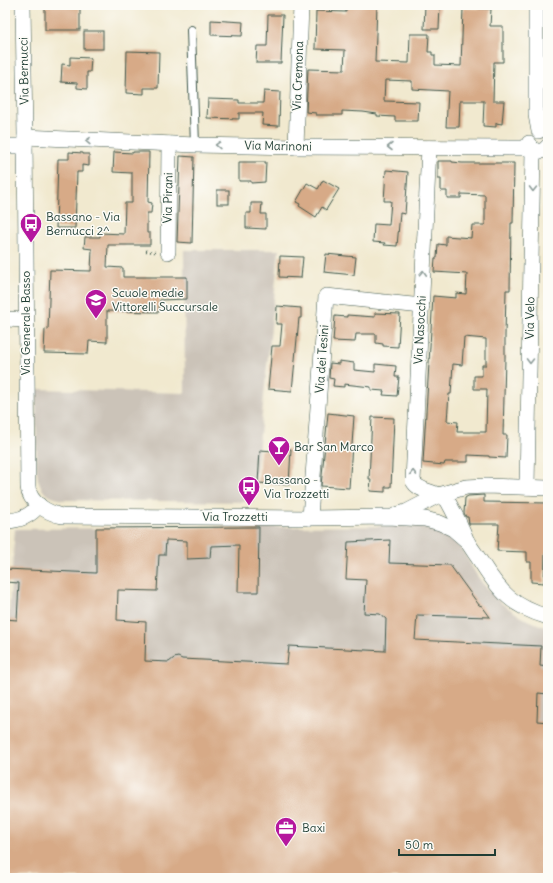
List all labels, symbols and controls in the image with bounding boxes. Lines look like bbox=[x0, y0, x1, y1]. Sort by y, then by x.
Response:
street label: Via Bernucci bbox=[15, 37, 32, 105]
street label: Via Cremona bbox=[289, 41, 306, 111]
one-way arrow bbox=[85, 136, 91, 145]
street label: Via Marinoni bbox=[244, 137, 312, 154]
one-way arrow bbox=[215, 141, 221, 149]
one-way arrow bbox=[387, 143, 393, 151]
street label: Via Pirani bbox=[160, 172, 175, 224]
one-way arrow bbox=[529, 186, 537, 192]
place label: Bassano - Via Bernucci 2^ bbox=[46, 209, 120, 238]
bus stop icon: Bassano - Via Bernucci 2^ bbox=[18, 211, 44, 244]
one-way arrow bbox=[419, 270, 428, 276]
street label: Via Generale Basso bbox=[18, 271, 33, 375]
place label: Scuole medie Vittorelli Succursale bbox=[112, 285, 218, 314]
school or university icon: Scuole medie Vittorelli Succursale bbox=[83, 287, 109, 320]
street label: Via Nasocchi bbox=[410, 295, 429, 365]
street label: Via Velo bbox=[522, 296, 537, 340]
street label: Via dei Tesini bbox=[312, 324, 331, 394]
one-way arrow bbox=[526, 358, 534, 364]
bar icon: Bar San Marco bbox=[266, 434, 292, 467]
place label: Bar San Marco bbox=[294, 439, 374, 454]
one-way arrow bbox=[409, 470, 417, 476]
place label: Bassano - Via Trozzetti bbox=[264, 472, 329, 501]
bus stop icon: Bassano - Via Trozzetti bbox=[236, 474, 262, 507]
street label: Via Trozzetti bbox=[202, 509, 268, 524]
office icon: Baxi bbox=[273, 815, 299, 848]
place label: Baxi bbox=[302, 820, 325, 835]
scale bar bbox=[399, 831, 495, 857]
text: 50 m bbox=[405, 837, 434, 852]

